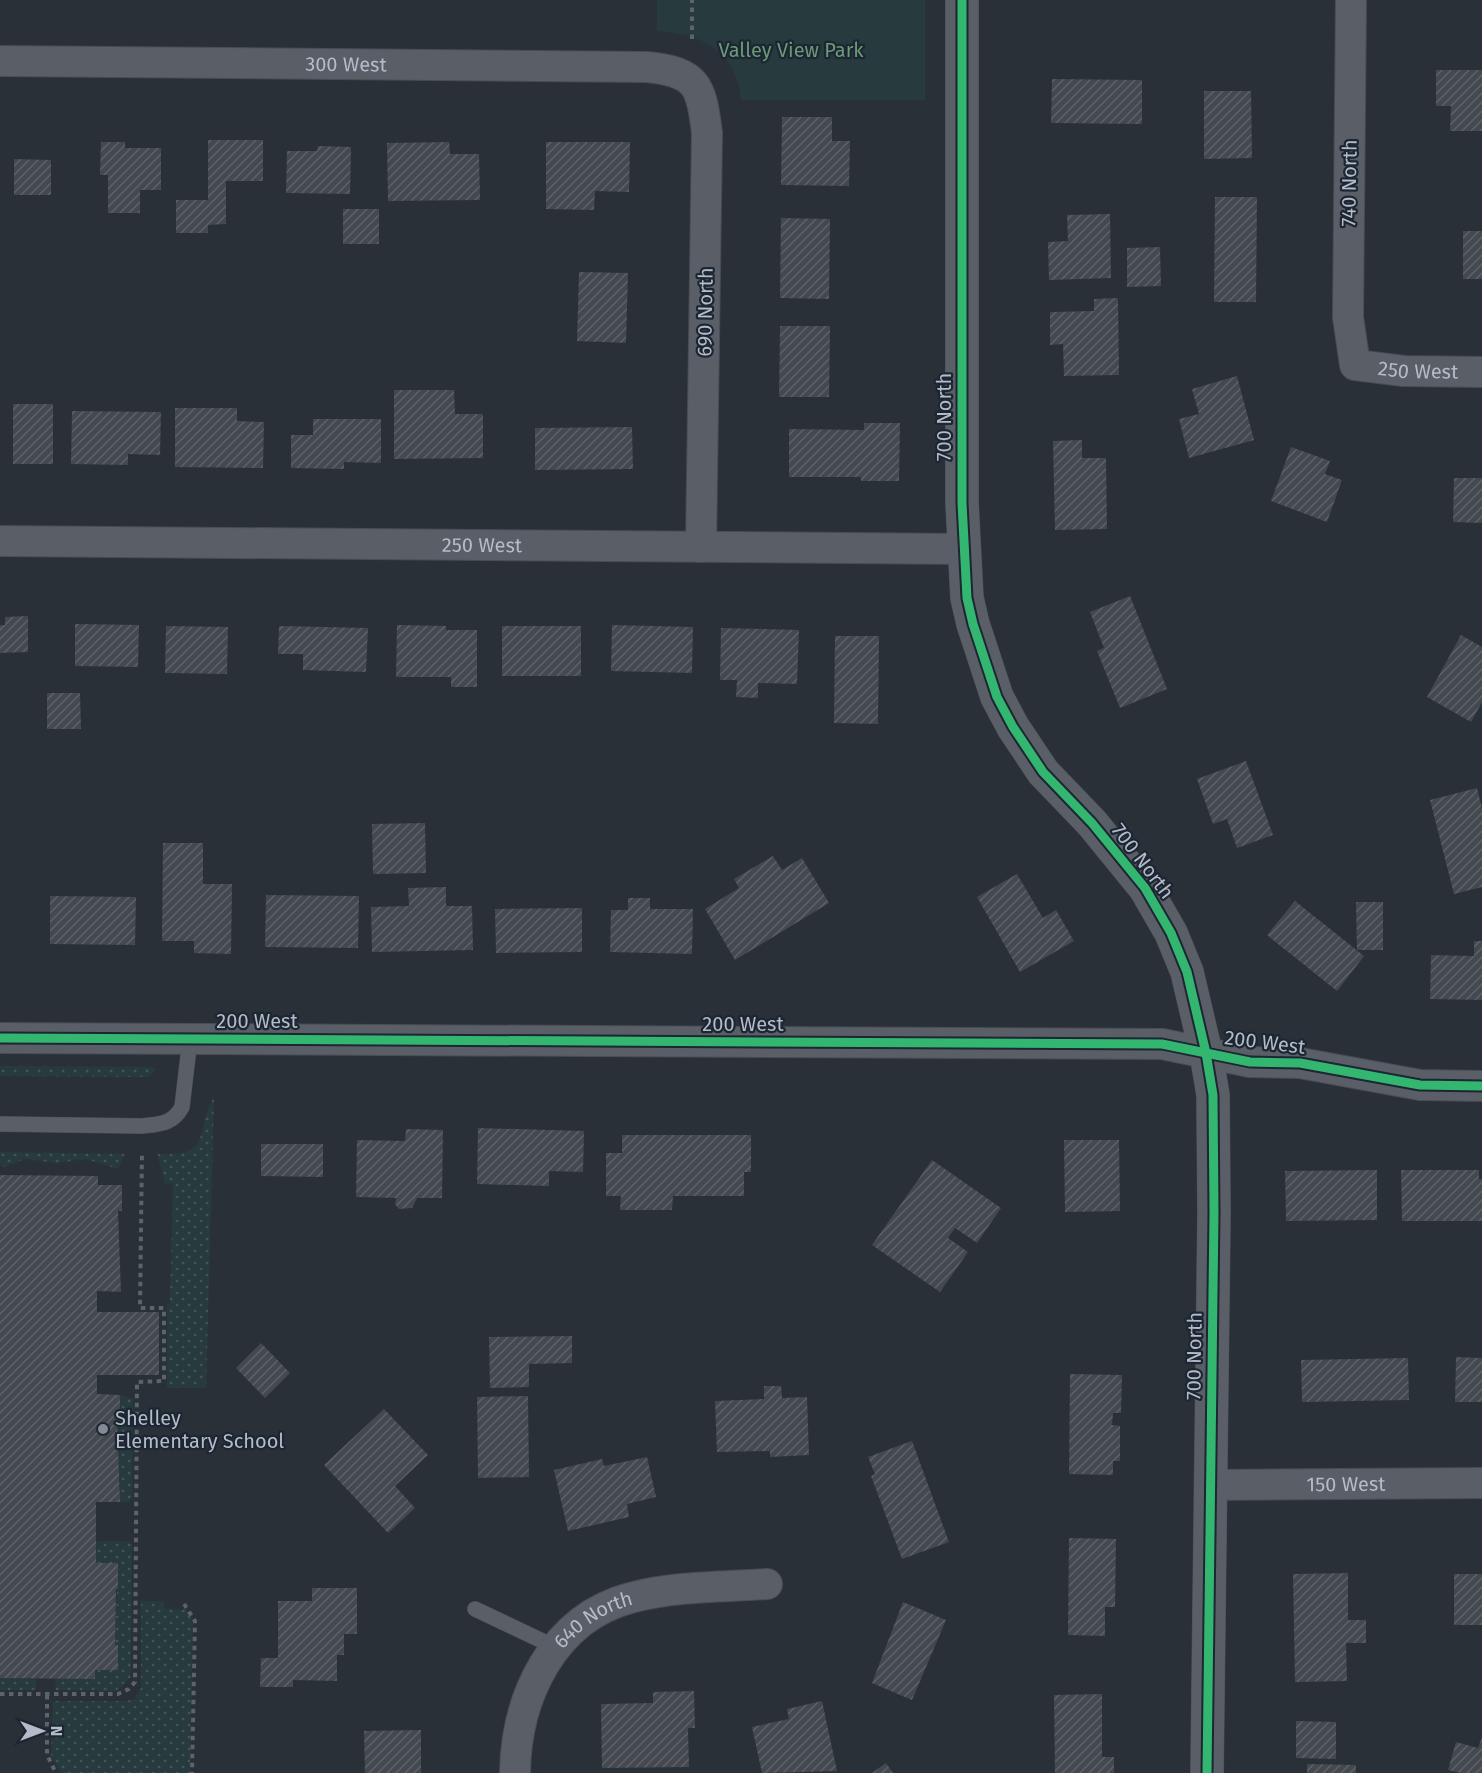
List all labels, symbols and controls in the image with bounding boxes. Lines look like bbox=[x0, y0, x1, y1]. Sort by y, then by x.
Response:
park label: Valley View Park bbox=[718, 38, 864, 62]
street label: 300 West bbox=[305, 52, 388, 77]
street label: 740 North bbox=[1336, 139, 1362, 227]
street label: 690 North bbox=[692, 267, 718, 357]
street label: 250 West bbox=[1377, 356, 1459, 384]
street label: 700 North bbox=[932, 373, 956, 461]
street label: 250 West bbox=[442, 533, 523, 557]
street label: 700 North bbox=[1107, 819, 1179, 903]
street label: 200 West bbox=[216, 1009, 298, 1033]
street label: 200 West bbox=[702, 1012, 784, 1036]
street label: 200 West bbox=[1223, 1025, 1308, 1059]
street label: 700 North bbox=[1181, 1312, 1207, 1400]
place label: Shelley Elementary School bbox=[115, 1406, 284, 1453]
marker: Shelley Elementary School bbox=[96, 1422, 110, 1436]
street label: 150 West bbox=[1306, 1472, 1386, 1496]
street label: 640 North bbox=[548, 1586, 635, 1653]
north arrow bbox=[12, 1701, 72, 1761]
text: N bbox=[47, 1726, 66, 1736]

